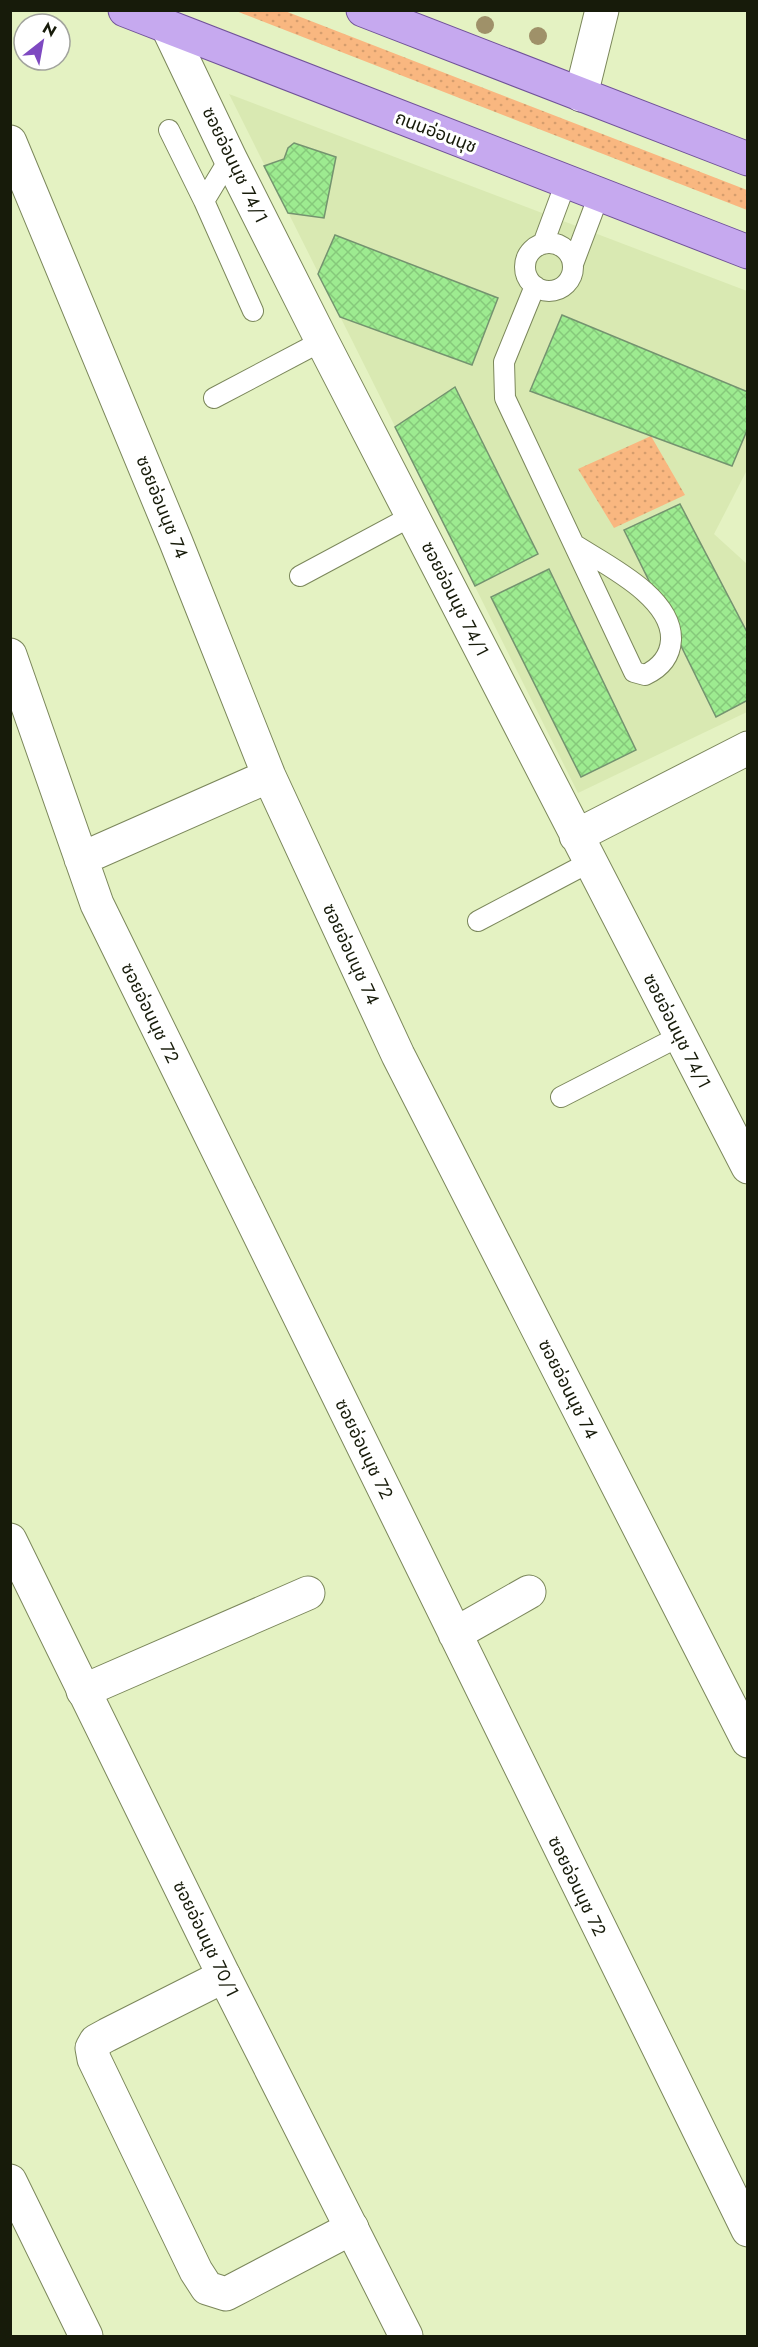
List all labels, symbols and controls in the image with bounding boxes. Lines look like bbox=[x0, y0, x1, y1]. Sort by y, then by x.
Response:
north arrow bbox=[12, 12, 72, 72]
text: N bbox=[38, 16, 61, 43]
street label: ซอยอ่อนนุช 74/1 bbox=[196, 103, 274, 227]
street label: ถนนอ่อนนุช bbox=[391, 105, 481, 159]
street label: ซอยอ่อนนุช 74 bbox=[130, 452, 194, 562]
street label: ซอยอ่อนนุช 74/1 bbox=[415, 537, 495, 661]
street label: ซอยอ่อนนุช 74 bbox=[316, 899, 386, 1009]
street label: ซอยอ่อนนุช 72 bbox=[114, 958, 186, 1068]
street label: ซอยอ่อนนุช 74/1 bbox=[637, 969, 717, 1093]
street label: ซอยอ่อนนุช 74 bbox=[532, 1335, 604, 1443]
street label: ซอยอ่อนนุช 72 bbox=[328, 1394, 400, 1504]
street label: ซอยอ่อนนุช 72 bbox=[541, 1831, 613, 1941]
street label: ซอยอ่อนนุช 70/1 bbox=[167, 1876, 245, 2002]

